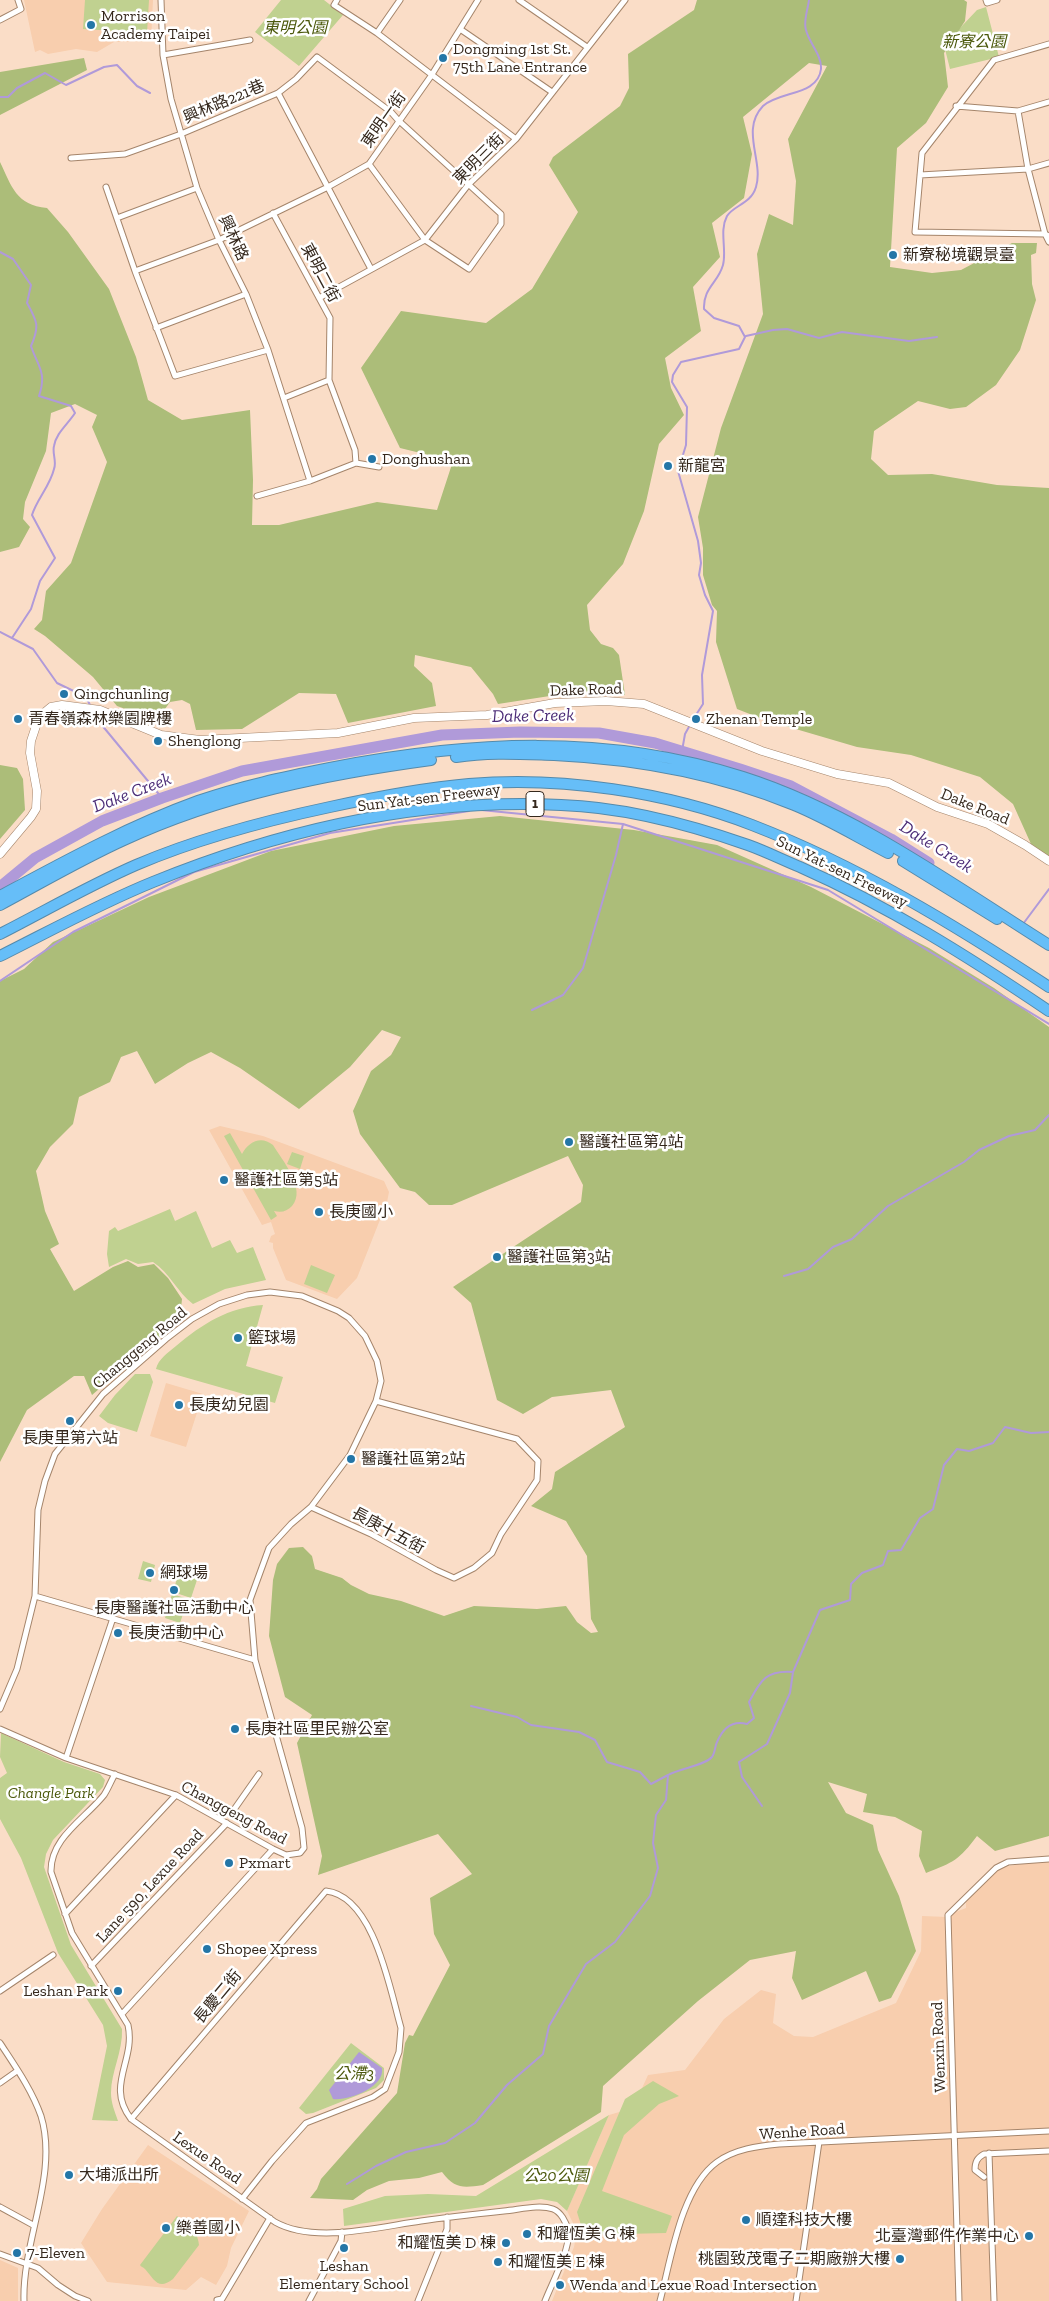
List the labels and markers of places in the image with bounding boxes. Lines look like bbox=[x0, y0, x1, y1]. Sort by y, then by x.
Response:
place label: Morrison Academy Taipei bbox=[101, 6, 210, 44]
marker: Morrison Academy Taipei bbox=[85, 19, 97, 31]
place label: Dongming 1st St. 75th Lane Entrance bbox=[453, 39, 587, 77]
marker: Dongming 1st St. 75th Lane Entrance bbox=[437, 52, 449, 64]
place label: 新寮秘境觀景臺 bbox=[903, 245, 1015, 265]
marker: 新寮秘境觀景臺 bbox=[887, 249, 899, 261]
place label: Donghushan bbox=[382, 449, 470, 469]
marker: Donghushan bbox=[366, 453, 378, 465]
place label: 新龍宮 bbox=[678, 456, 726, 476]
marker: 新龍宮 bbox=[662, 460, 674, 472]
place label: Qingchunling bbox=[74, 684, 169, 704]
marker: Qingchunling bbox=[58, 688, 70, 700]
place label: 青春嶺森林樂園牌樓 bbox=[28, 709, 172, 729]
place label: Zhenan Temple bbox=[706, 709, 812, 729]
marker: 青春嶺森林樂園牌樓 bbox=[12, 713, 24, 725]
marker: Zhenan Temple bbox=[690, 713, 702, 725]
place label: Shenglong bbox=[168, 731, 241, 751]
marker: Shenglong bbox=[152, 735, 164, 747]
place label: 醫護社區第4站 bbox=[579, 1132, 684, 1152]
marker: 醫護社區第4站 bbox=[563, 1136, 575, 1148]
place label: 醫護社區第5站 bbox=[234, 1170, 338, 1190]
marker: 醫護社區第5站 bbox=[218, 1174, 230, 1186]
place label: 長庚國小 bbox=[329, 1202, 393, 1222]
marker: 長庚國小 bbox=[313, 1206, 325, 1218]
place label: 醫護社區第3站 bbox=[507, 1247, 611, 1267]
marker: 醫護社區第3站 bbox=[491, 1251, 503, 1263]
place label: 籃球場 bbox=[248, 1328, 296, 1348]
marker: 籃球場 bbox=[232, 1332, 244, 1344]
place label: 長庚幼兒園 bbox=[189, 1395, 269, 1415]
marker: 長庚幼兒園 bbox=[173, 1399, 185, 1411]
marker: 長庚里第六站 bbox=[64, 1415, 76, 1427]
place label: 長庚里第六站 bbox=[22, 1428, 118, 1448]
place label: 醫護社區第2站 bbox=[361, 1449, 465, 1469]
marker: 醫護社區第2站 bbox=[345, 1453, 357, 1465]
place label: 網球場 bbox=[160, 1563, 208, 1583]
marker: 網球場 bbox=[144, 1567, 156, 1579]
marker: 長庚醫護社區活動中心 bbox=[168, 1584, 180, 1596]
place label: 長庚醫護社區活動中心 bbox=[94, 1598, 254, 1618]
place label: 長庚活動中心 bbox=[128, 1623, 224, 1643]
marker: 長庚活動中心 bbox=[112, 1627, 124, 1639]
place label: 長庚社區里民辦公室 bbox=[245, 1719, 389, 1739]
marker: 長庚社區里民辦公室 bbox=[229, 1723, 241, 1735]
place label: Pxmart bbox=[239, 1853, 291, 1873]
marker: Pxmart bbox=[223, 1857, 235, 1869]
place label: Shopee Xpress bbox=[217, 1939, 317, 1959]
marker: Shopee Xpress bbox=[201, 1943, 213, 1955]
place label: Leshan Park bbox=[24, 1981, 108, 2001]
marker: Leshan Park bbox=[112, 1985, 124, 1997]
place label: 大埔派出所 bbox=[79, 2165, 159, 2185]
marker: 大埔派出所 bbox=[63, 2169, 75, 2181]
place label: 順達科技大樓 bbox=[756, 2210, 852, 2230]
marker: 順達科技大樓 bbox=[740, 2214, 752, 2226]
place label: 樂善國小 bbox=[176, 2218, 240, 2238]
marker: 樂善國小 bbox=[160, 2222, 172, 2234]
place label: 和耀恆美 G 棟 bbox=[537, 2224, 635, 2244]
place label: 北臺灣郵件作業中心 bbox=[875, 2226, 1019, 2246]
marker: 和耀恆美 G 棟 bbox=[521, 2228, 533, 2240]
marker: 北臺灣郵件作業中心 bbox=[1023, 2230, 1035, 2242]
place label: 和耀恆美 D 棟 bbox=[397, 2233, 496, 2253]
marker: 和耀恆美 D 棟 bbox=[500, 2237, 512, 2249]
marker: Leshan Elementary School bbox=[338, 2242, 350, 2254]
place label: 7-Eleven bbox=[27, 2243, 85, 2263]
marker: 7-Eleven bbox=[11, 2247, 23, 2259]
place label: 桃園致茂電子二期廠辦大樓 bbox=[698, 2249, 890, 2269]
place label: 和耀恆美 E 棟 bbox=[508, 2252, 605, 2272]
marker: 桃園致茂電子二期廠辦大樓 bbox=[894, 2253, 906, 2265]
place label: Leshan Elementary School bbox=[279, 2256, 409, 2294]
marker: 和耀恆美 E 棟 bbox=[492, 2256, 504, 2268]
place label: Wenda and Lexue Road Intersection bbox=[570, 2275, 817, 2295]
marker: Wenda and Lexue Road Intersection bbox=[554, 2279, 566, 2291]

